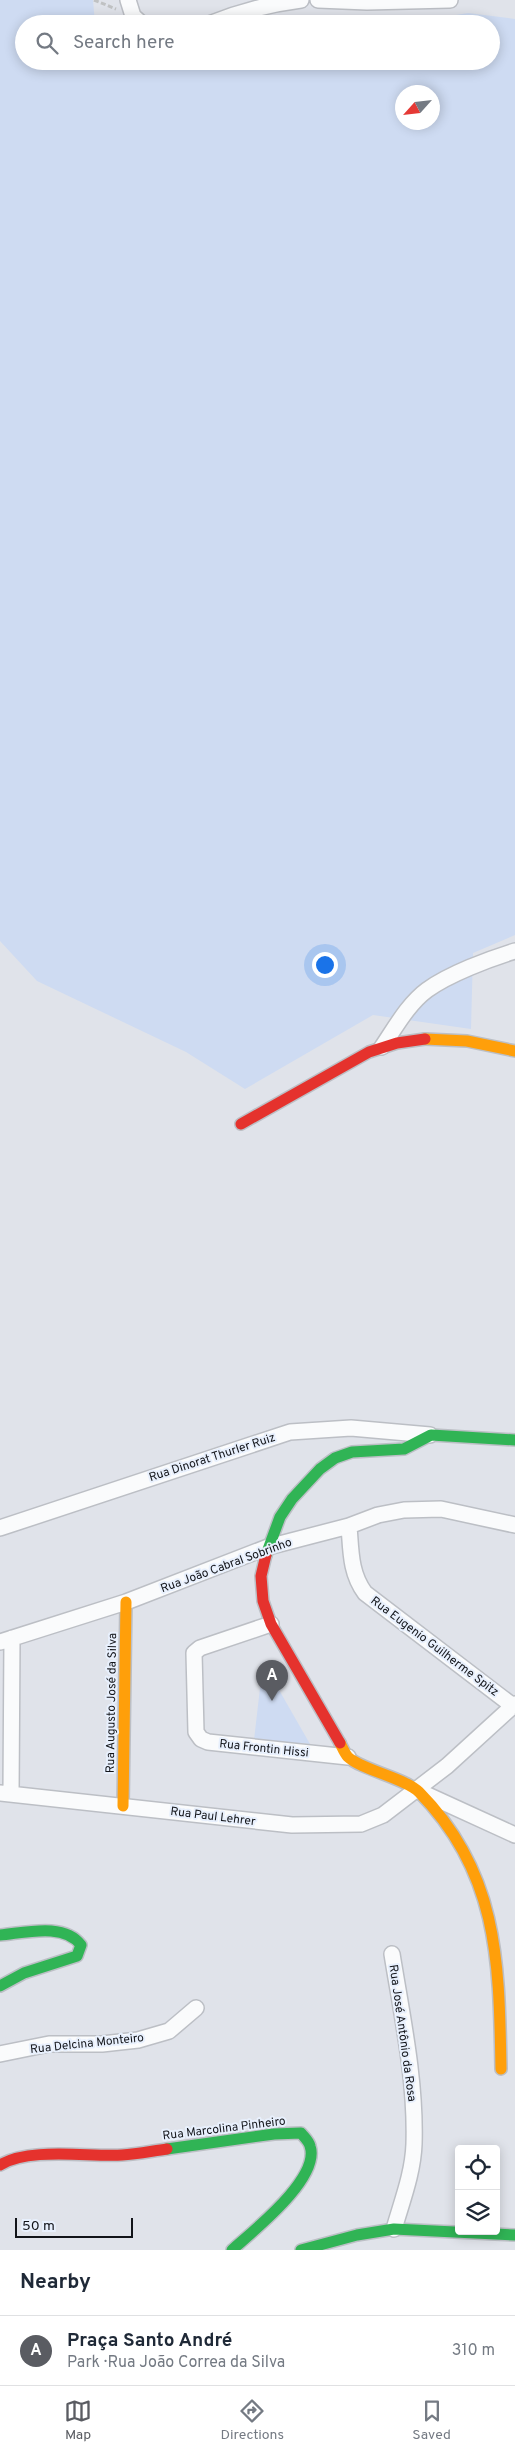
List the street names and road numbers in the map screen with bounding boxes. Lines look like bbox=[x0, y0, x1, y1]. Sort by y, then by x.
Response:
street label: Rua Dinorat Thurler Ruiz bbox=[147, 1430, 278, 1486]
street label: Rua João Cabral Sobrinho bbox=[158, 1535, 295, 1597]
street label: Rua Eugenio Guilherme Spitz bbox=[367, 1593, 502, 1700]
street label: Rua Augusto José da Silva bbox=[103, 1633, 121, 1773]
street label: Rua Frontin Hissi bbox=[218, 1736, 309, 1762]
street label: Rua Paul Lehrer bbox=[169, 1804, 257, 1830]
street label: Rua José Antônio da Rosa bbox=[384, 1963, 420, 2103]
street label: Rua Delcina Monteiro bbox=[29, 2030, 145, 2058]
street label: Rua Marcolina Pinheiro bbox=[162, 2113, 287, 2144]

